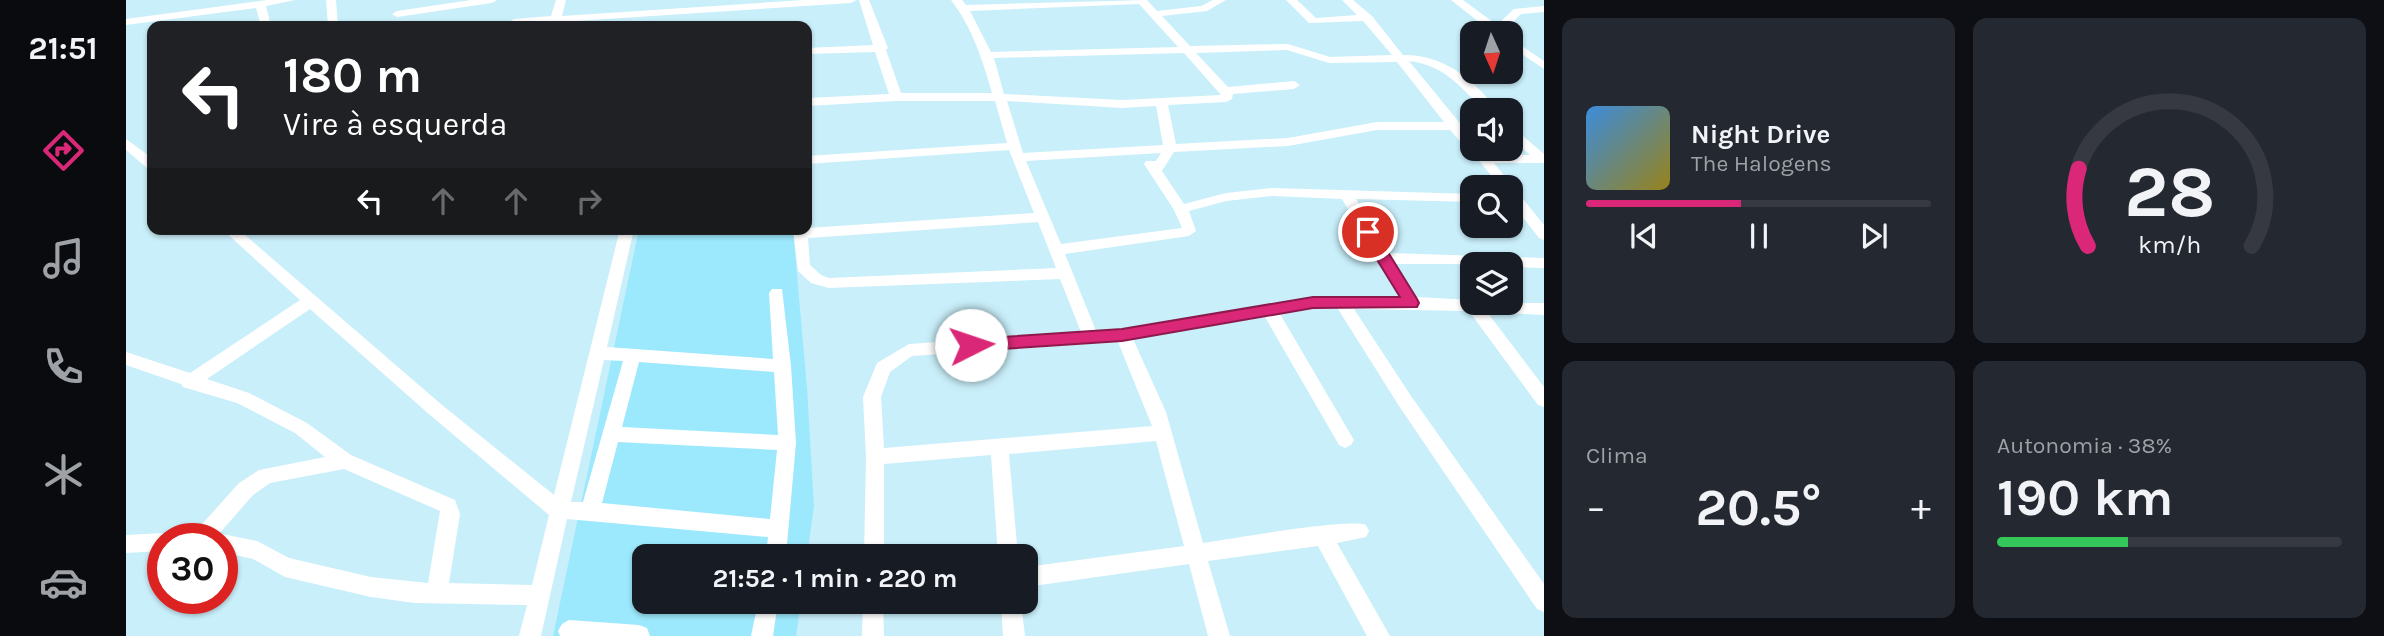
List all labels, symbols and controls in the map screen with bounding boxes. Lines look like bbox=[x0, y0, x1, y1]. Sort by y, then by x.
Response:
north arrow bbox=[1460, 21, 1522, 84]
map controls bbox=[1460, 21, 1523, 315]
text: 21:51 bbox=[28, 30, 98, 67]
text: 180 m bbox=[283, 47, 422, 104]
icon: left bbox=[168, 49, 259, 140]
button: sound bbox=[1460, 98, 1523, 161]
text: Vire à esquerda bbox=[283, 106, 507, 143]
text: Night Drive bbox=[1691, 119, 1830, 150]
icon: directions bbox=[39, 126, 88, 175]
text: The Halogens bbox=[1691, 150, 1831, 177]
text: 28 bbox=[2124, 150, 2215, 235]
button: search bbox=[1460, 175, 1523, 238]
icon: left bbox=[351, 182, 389, 220]
icon: ahead bbox=[424, 182, 462, 220]
icon: ahead bbox=[497, 182, 535, 220]
icon: right bbox=[570, 182, 608, 220]
pin bbox=[1338, 202, 1398, 262]
icon: arrive bbox=[1349, 213, 1387, 251]
icon: previous bbox=[1625, 217, 1663, 255]
icon: pause bbox=[1740, 217, 1778, 255]
icon: next bbox=[1855, 217, 1893, 255]
text: km/h bbox=[2138, 230, 2201, 259]
icon: music bbox=[39, 234, 88, 283]
button: layers bbox=[1460, 252, 1523, 315]
position arrow bbox=[934, 308, 1008, 382]
icon: phone bbox=[39, 342, 88, 391]
text: Autonomia · 38% bbox=[1997, 432, 2172, 459]
text: Clima bbox=[1586, 442, 1648, 469]
icon: climate bbox=[39, 450, 88, 499]
text: 190 km bbox=[1997, 467, 2173, 528]
text: 20.5° bbox=[1696, 477, 1822, 538]
text: − bbox=[1586, 485, 1606, 530]
text: + bbox=[1911, 485, 1931, 530]
speed limit sign: 30 bbox=[147, 523, 238, 614]
icon: car bbox=[39, 558, 88, 607]
text: 21:52 · 1 min · 220 m bbox=[713, 563, 957, 594]

